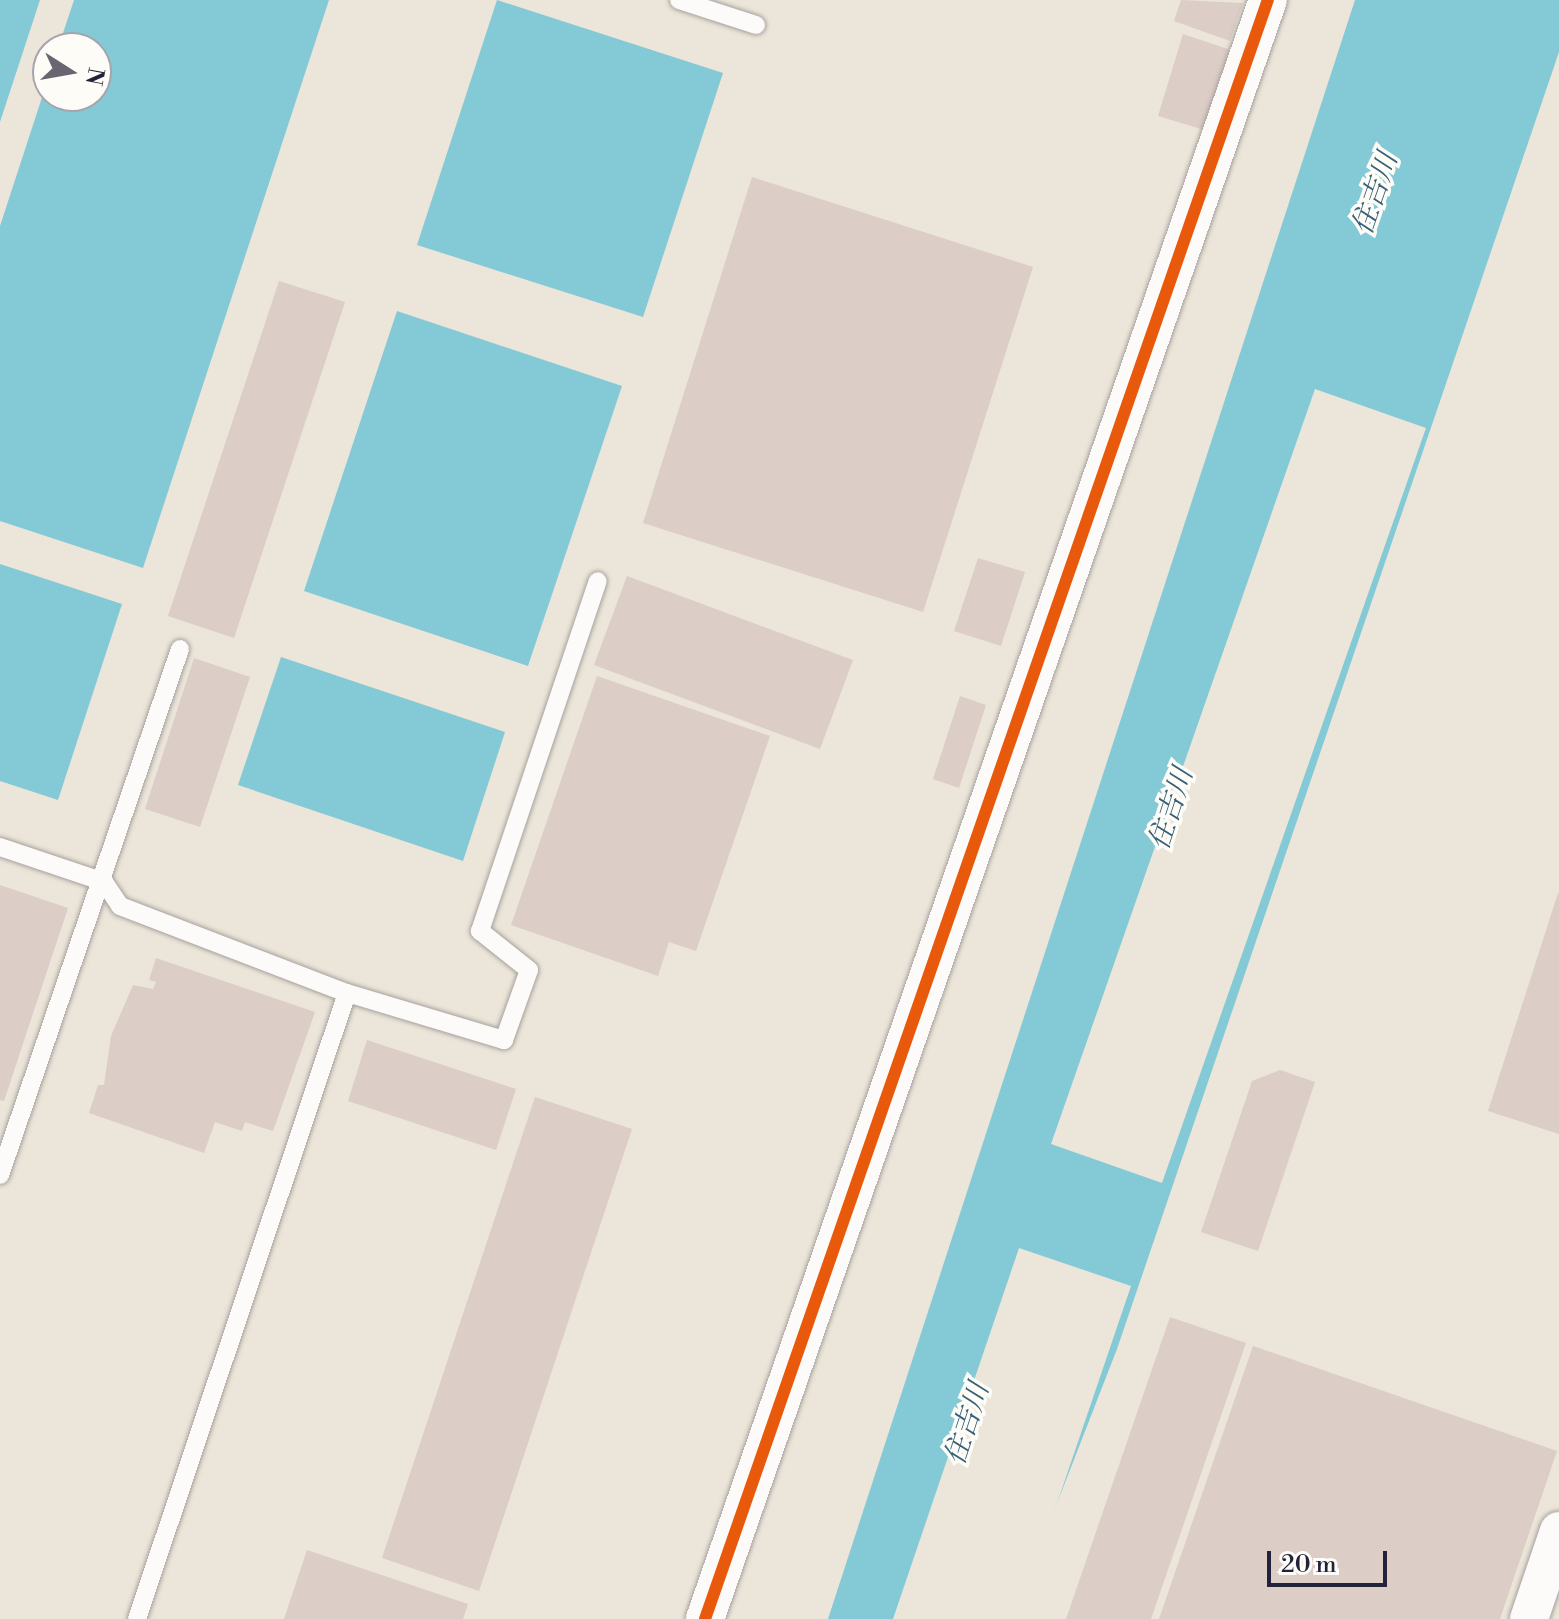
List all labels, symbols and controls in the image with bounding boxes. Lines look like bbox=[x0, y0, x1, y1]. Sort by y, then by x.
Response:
north arrow bbox=[32, 32, 112, 112]
text: N bbox=[79, 65, 109, 87]
water label: 住吉川 bbox=[1346, 149, 1406, 239]
water label: 住吉川 bbox=[1143, 764, 1201, 854]
water label: 住吉川 bbox=[939, 1379, 997, 1469]
scale bar bbox=[1271, 1535, 1391, 1585]
text: 20 m bbox=[1281, 1550, 1337, 1580]

